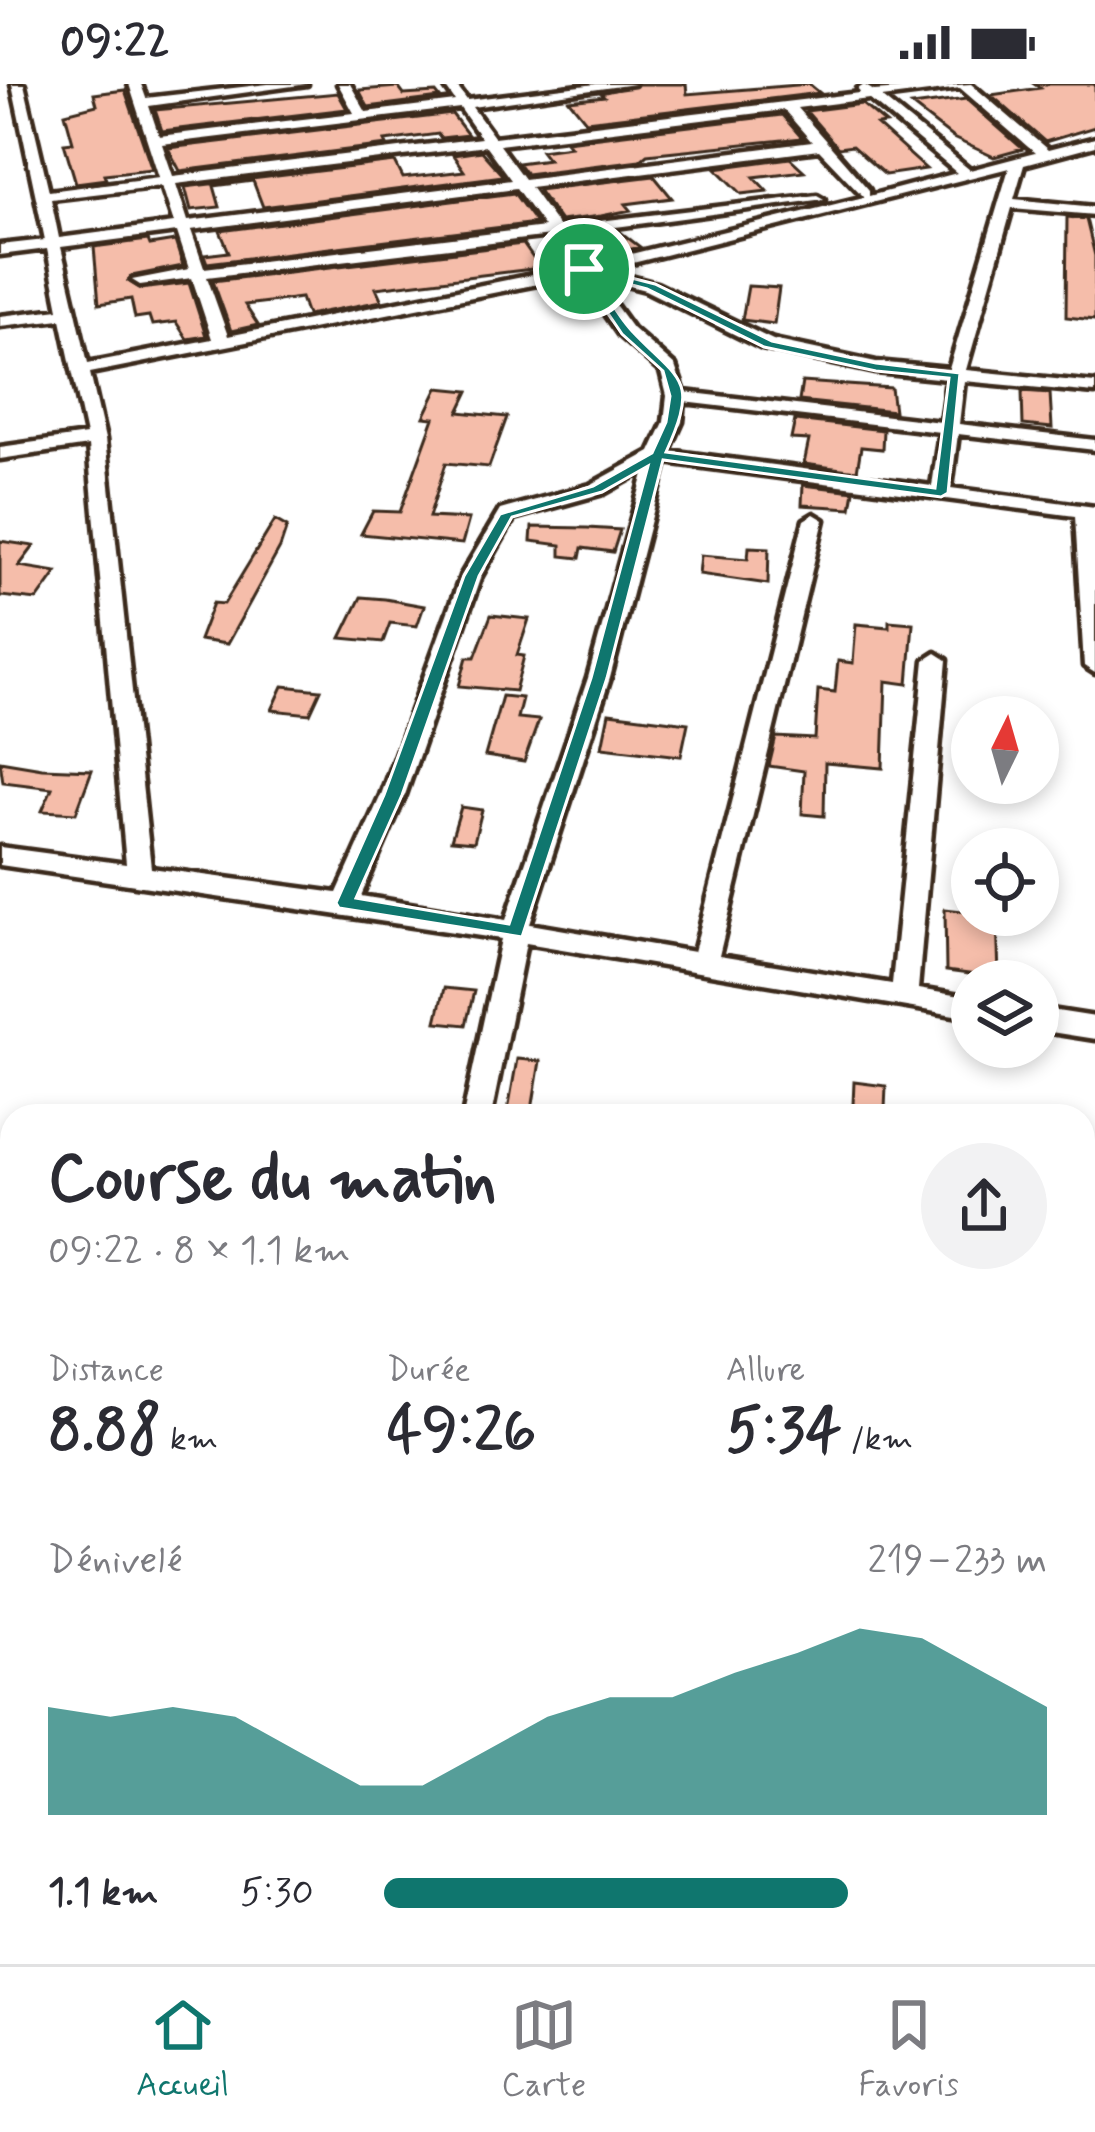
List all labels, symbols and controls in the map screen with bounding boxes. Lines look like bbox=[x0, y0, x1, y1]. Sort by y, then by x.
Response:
text: 09:22 bbox=[60, 13, 170, 72]
pin bbox=[533, 218, 635, 320]
icon: arrive bbox=[551, 236, 617, 302]
north arrow bbox=[951, 696, 1059, 804]
map controls bbox=[951, 696, 1059, 1068]
button: locate bbox=[951, 828, 1059, 936]
button: layers bbox=[951, 960, 1059, 1068]
text: Course du matin bbox=[48, 1138, 497, 1224]
button: share bbox=[921, 1143, 1047, 1269]
text: 09:22 · 8 × 1.1 km bbox=[48, 1226, 350, 1277]
text: Distance bbox=[48, 1349, 164, 1393]
text: Durée bbox=[387, 1349, 470, 1393]
text: Allure bbox=[726, 1349, 805, 1393]
text: 8.88 bbox=[48, 1393, 161, 1472]
text: 49:26 bbox=[387, 1393, 536, 1472]
text: 5:34 bbox=[726, 1393, 842, 1472]
text: km bbox=[161, 1418, 218, 1462]
text: /km bbox=[842, 1418, 913, 1462]
text: Dénivelé bbox=[48, 1536, 182, 1587]
text: 219–233 m bbox=[867, 1536, 1047, 1587]
text: 1.1 km bbox=[48, 1868, 158, 1919]
text: 5:30 bbox=[240, 1868, 314, 1919]
tab: Accueil bbox=[136, 1992, 229, 2108]
tab: Carte bbox=[501, 1992, 586, 2108]
tab: Favoris bbox=[859, 1992, 959, 2108]

